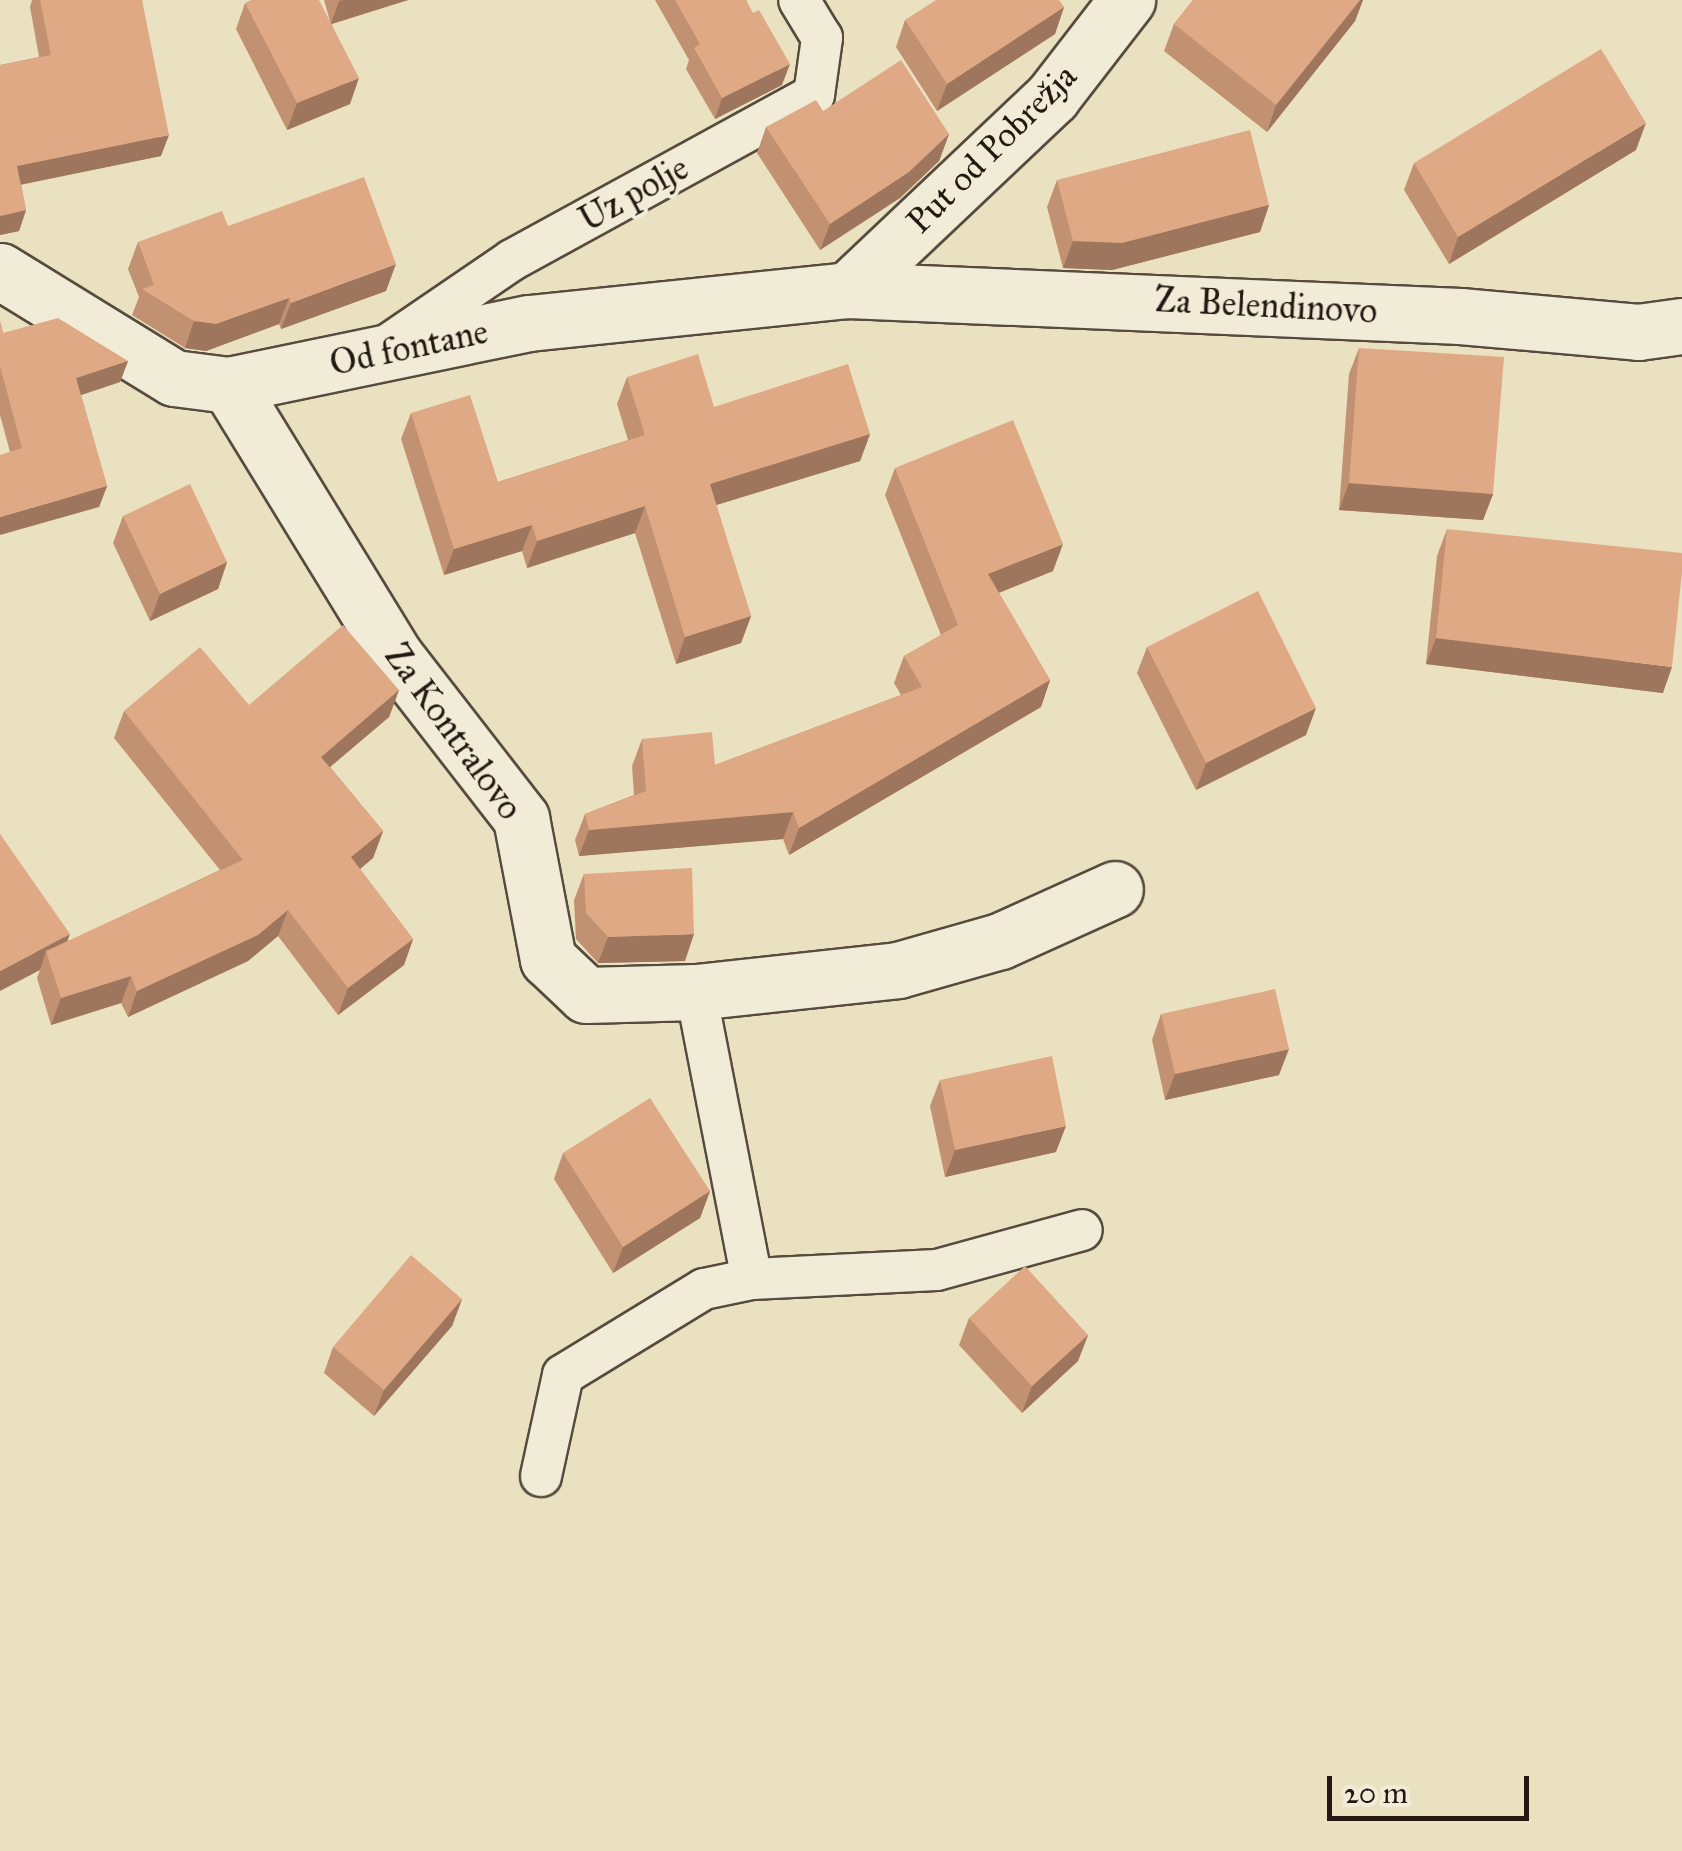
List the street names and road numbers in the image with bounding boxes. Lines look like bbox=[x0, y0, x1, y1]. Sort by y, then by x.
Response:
street label: Put od Pobrežja bbox=[898, 55, 1086, 243]
street label: Uz polje bbox=[572, 147, 696, 241]
street label: Za Belendinovo bbox=[1154, 279, 1378, 333]
street label: Od fontane bbox=[326, 311, 492, 385]
street label: Za Kontralovo bbox=[375, 636, 531, 828]

